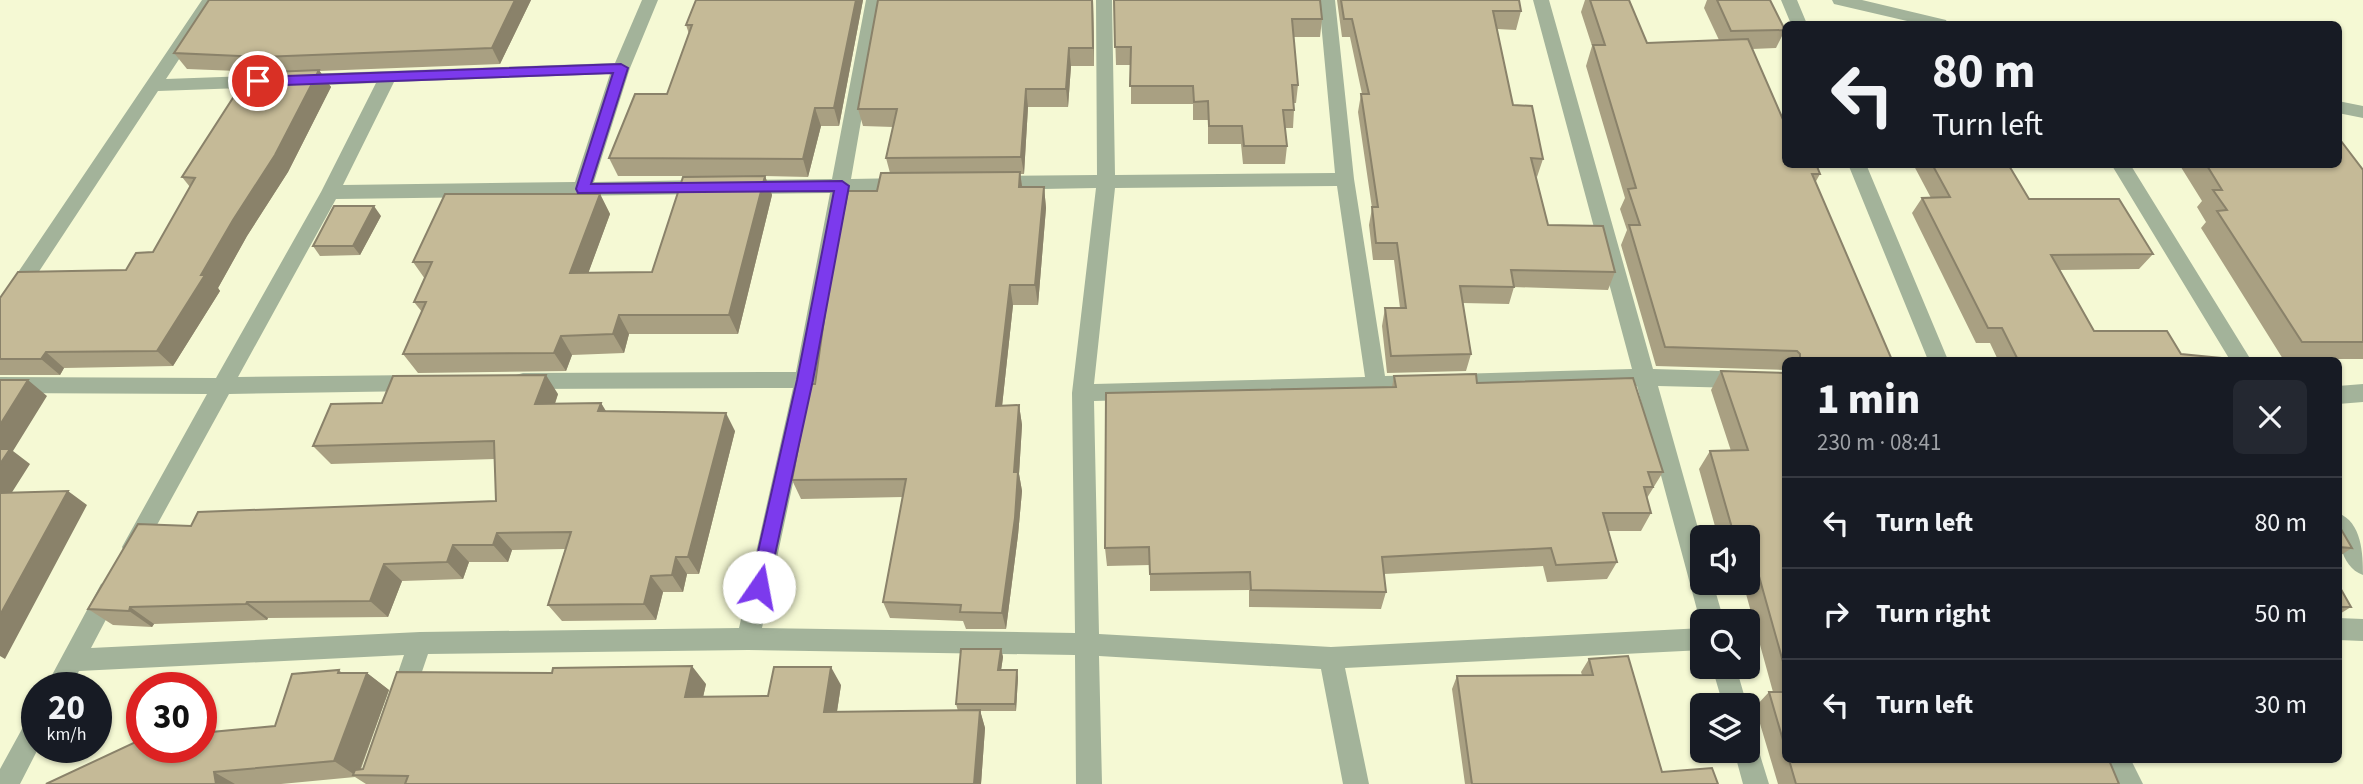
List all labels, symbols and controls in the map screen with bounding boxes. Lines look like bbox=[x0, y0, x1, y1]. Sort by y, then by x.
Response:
text: 80 m bbox=[1932, 37, 2036, 107]
icon: left bbox=[1817, 49, 1908, 140]
pin bbox=[228, 51, 288, 111]
icon: arrive bbox=[239, 62, 277, 100]
text: Turn left bbox=[1932, 102, 2043, 148]
text: 1 min bbox=[1817, 370, 1920, 430]
button: close bbox=[2233, 380, 2307, 454]
text: 230 m · 08:41 bbox=[1817, 426, 1941, 459]
icon: left bbox=[1817, 504, 1855, 542]
text: Turn left bbox=[1876, 504, 1973, 541]
text: 80 m bbox=[2254, 504, 2307, 541]
map controls bbox=[1690, 525, 1760, 763]
button: sound bbox=[1690, 525, 1760, 595]
position arrow bbox=[722, 550, 796, 624]
icon: right bbox=[1817, 595, 1855, 633]
text: Turn right bbox=[1876, 595, 1991, 632]
text: 50 m bbox=[2254, 595, 2307, 632]
button: search bbox=[1690, 609, 1760, 679]
speed limit sign: 30 bbox=[126, 672, 217, 763]
text: 20 bbox=[48, 683, 85, 733]
icon: left bbox=[1817, 686, 1855, 724]
text: Turn left bbox=[1876, 686, 1973, 723]
text: 30 m bbox=[2254, 686, 2307, 723]
button: layers bbox=[1690, 693, 1760, 763]
text: km/h bbox=[47, 722, 86, 747]

